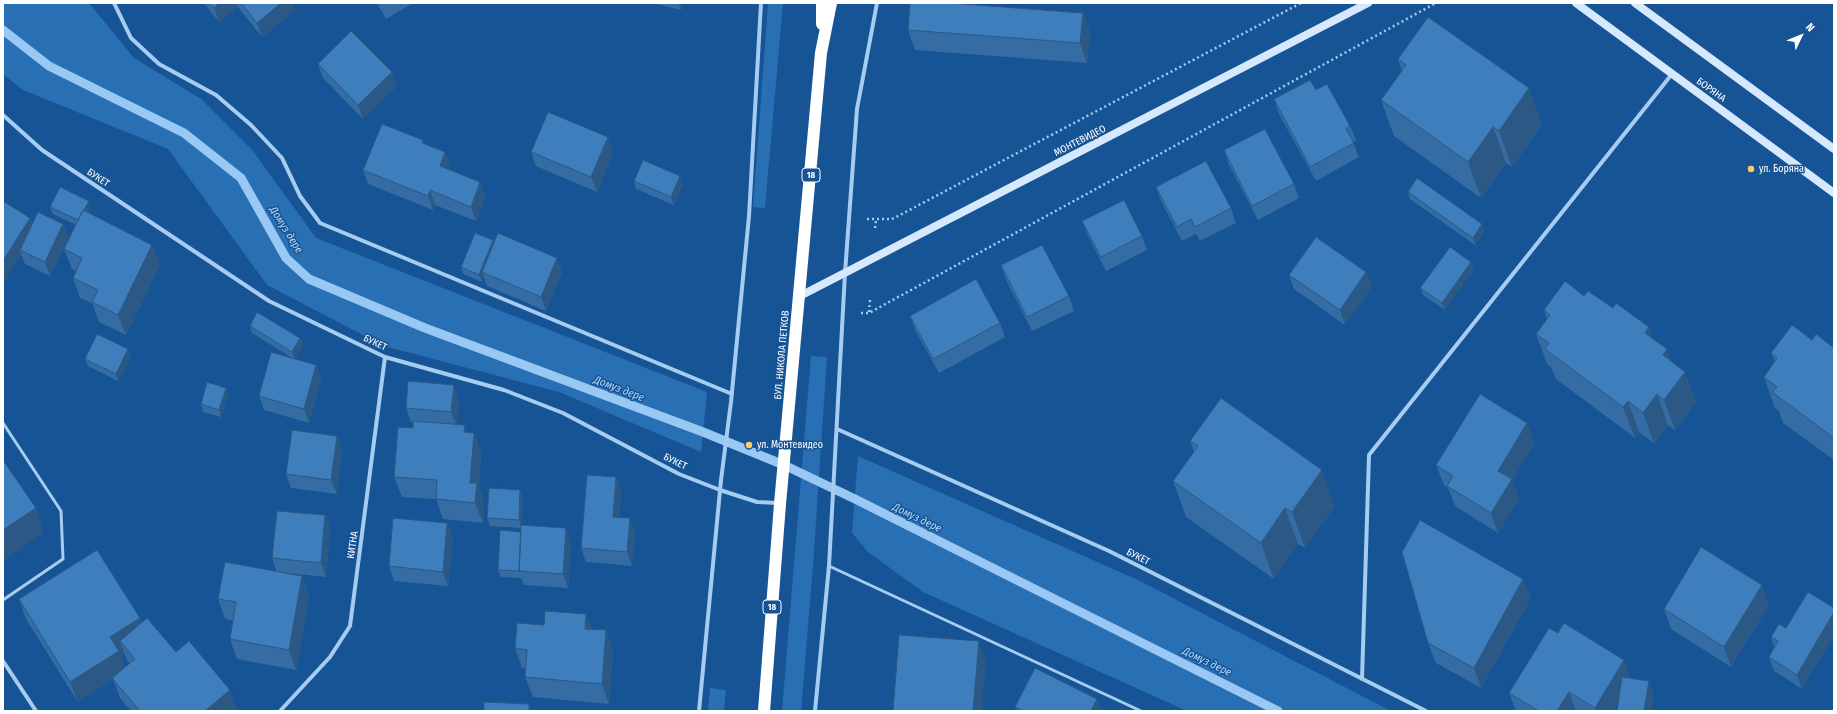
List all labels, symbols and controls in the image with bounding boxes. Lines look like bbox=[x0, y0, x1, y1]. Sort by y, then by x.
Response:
north arrow bbox=[1781, 16, 1821, 56]
text: N bbox=[1803, 21, 1817, 34]
street label: БОРЯНА bbox=[1694, 75, 1728, 105]
street label: МОНТЕВИДЕО bbox=[1052, 123, 1108, 159]
place label: ул. Боряна bbox=[1759, 163, 1804, 175]
marker: ул. Боряна bbox=[1746, 164, 1756, 174]
street label: БУКЕТ bbox=[84, 166, 112, 190]
road number: 18 bbox=[802, 168, 820, 182]
water label: Домуз дере bbox=[266, 204, 306, 256]
street label: БУЛ. НИКОЛА ПЕТКОВ bbox=[772, 310, 792, 400]
street label: БУКЕТ bbox=[361, 332, 389, 354]
water label: Домуз дере bbox=[592, 373, 646, 405]
place label: ул. Монтевидео bbox=[757, 439, 823, 451]
marker: ул. Монтевидео bbox=[744, 440, 754, 450]
street label: БУКЕТ bbox=[661, 451, 689, 473]
water label: Домуз дере bbox=[890, 501, 944, 535]
street label: КИТНА bbox=[345, 531, 361, 559]
street label: БУКЕТ bbox=[1124, 546, 1152, 568]
road number: 18 bbox=[763, 600, 781, 614]
water label: Домуз дере bbox=[1180, 645, 1234, 679]

